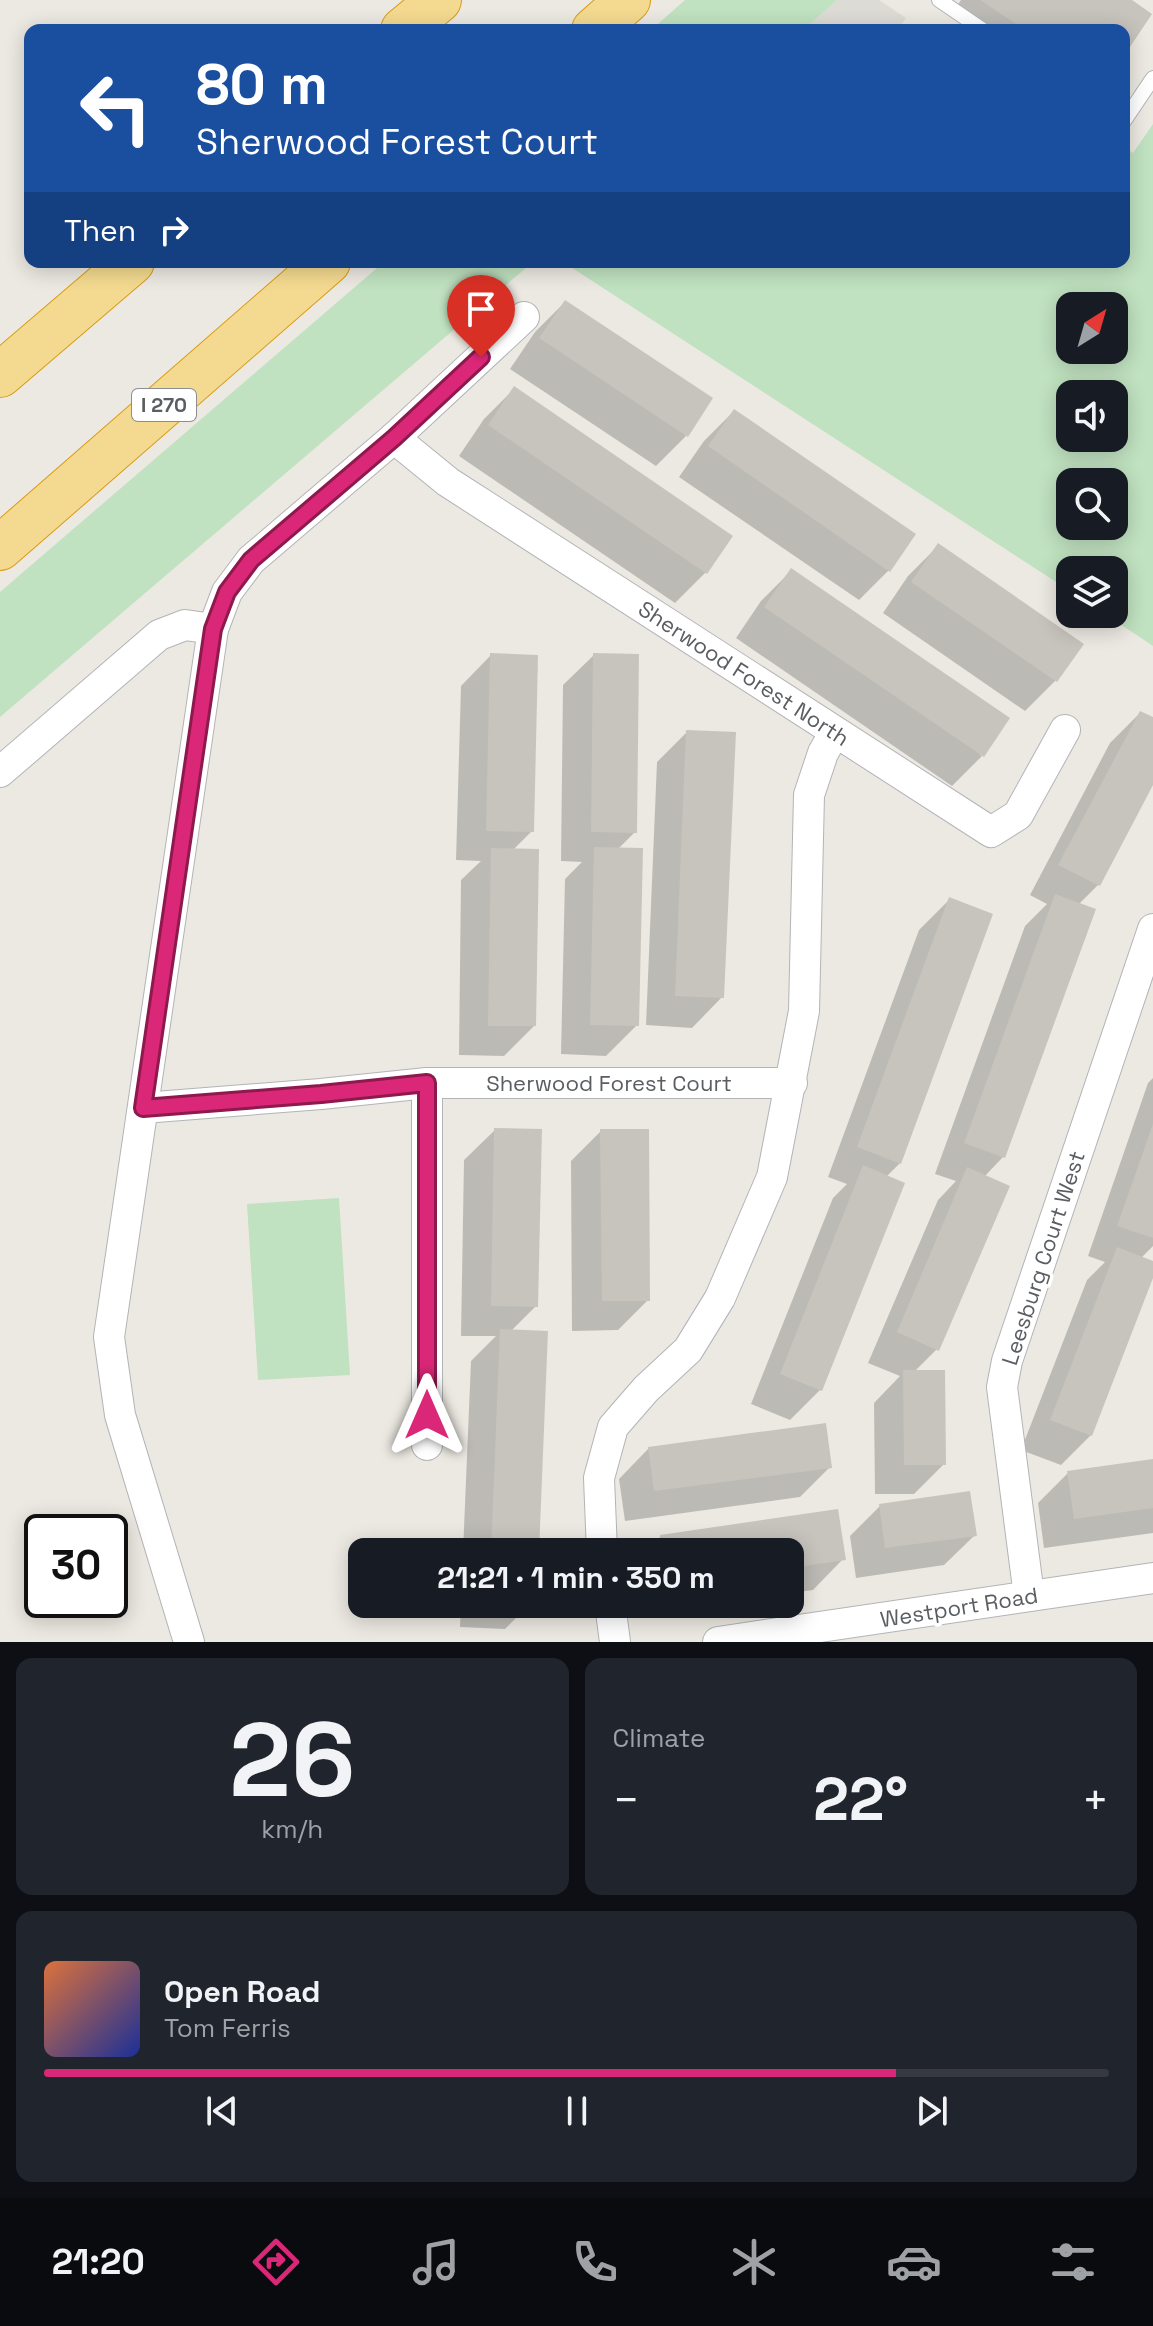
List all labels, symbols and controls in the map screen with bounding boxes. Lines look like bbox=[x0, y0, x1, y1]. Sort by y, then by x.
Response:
text: 80 m bbox=[196, 49, 328, 120]
icon: left bbox=[64, 56, 168, 160]
text: Sherwood Forest Court bbox=[196, 119, 598, 165]
icon: right bbox=[152, 208, 196, 252]
text: Then bbox=[64, 211, 136, 250]
pin bbox=[447, 275, 515, 357]
icon: arrive bbox=[459, 287, 503, 331]
north arrow bbox=[1056, 292, 1128, 364]
map controls bbox=[1056, 292, 1128, 628]
button: sound bbox=[1056, 380, 1128, 452]
road number: I 270 bbox=[132, 389, 196, 421]
button: search bbox=[1056, 468, 1128, 540]
button: layers bbox=[1056, 556, 1128, 628]
street label: Sherwood Forest North bbox=[633, 594, 855, 752]
street label: Sherwood Forest Court bbox=[486, 1069, 732, 1097]
street label: Leesburg Court West bbox=[995, 1147, 1091, 1369]
position arrow bbox=[385, 1373, 469, 1457]
speed limit sign: 30 bbox=[24, 1514, 128, 1618]
text: 21:21 · 1 min · 350 m bbox=[437, 1558, 715, 1597]
street label: Westport Road bbox=[878, 1581, 1040, 1633]
text: 26 bbox=[229, 1694, 355, 1826]
text: Climate bbox=[613, 1721, 705, 1755]
text: 22° bbox=[813, 1761, 908, 1838]
text: − bbox=[613, 1772, 640, 1828]
text: + bbox=[1082, 1772, 1109, 1828]
text: km/h bbox=[261, 1812, 323, 1846]
text: Open Road bbox=[164, 1972, 320, 2011]
text: Tom Ferris bbox=[164, 2011, 291, 2045]
icon: previous bbox=[200, 2089, 244, 2133]
icon: pause bbox=[555, 2089, 599, 2133]
icon: next bbox=[910, 2089, 954, 2133]
icon: directions bbox=[248, 2234, 304, 2290]
icon: music bbox=[408, 2234, 464, 2290]
icon: phone bbox=[567, 2234, 623, 2290]
icon: climate bbox=[726, 2234, 782, 2290]
icon: car bbox=[886, 2234, 942, 2290]
icon: filters bbox=[1045, 2234, 1101, 2290]
text: 21:20 bbox=[52, 2239, 145, 2285]

